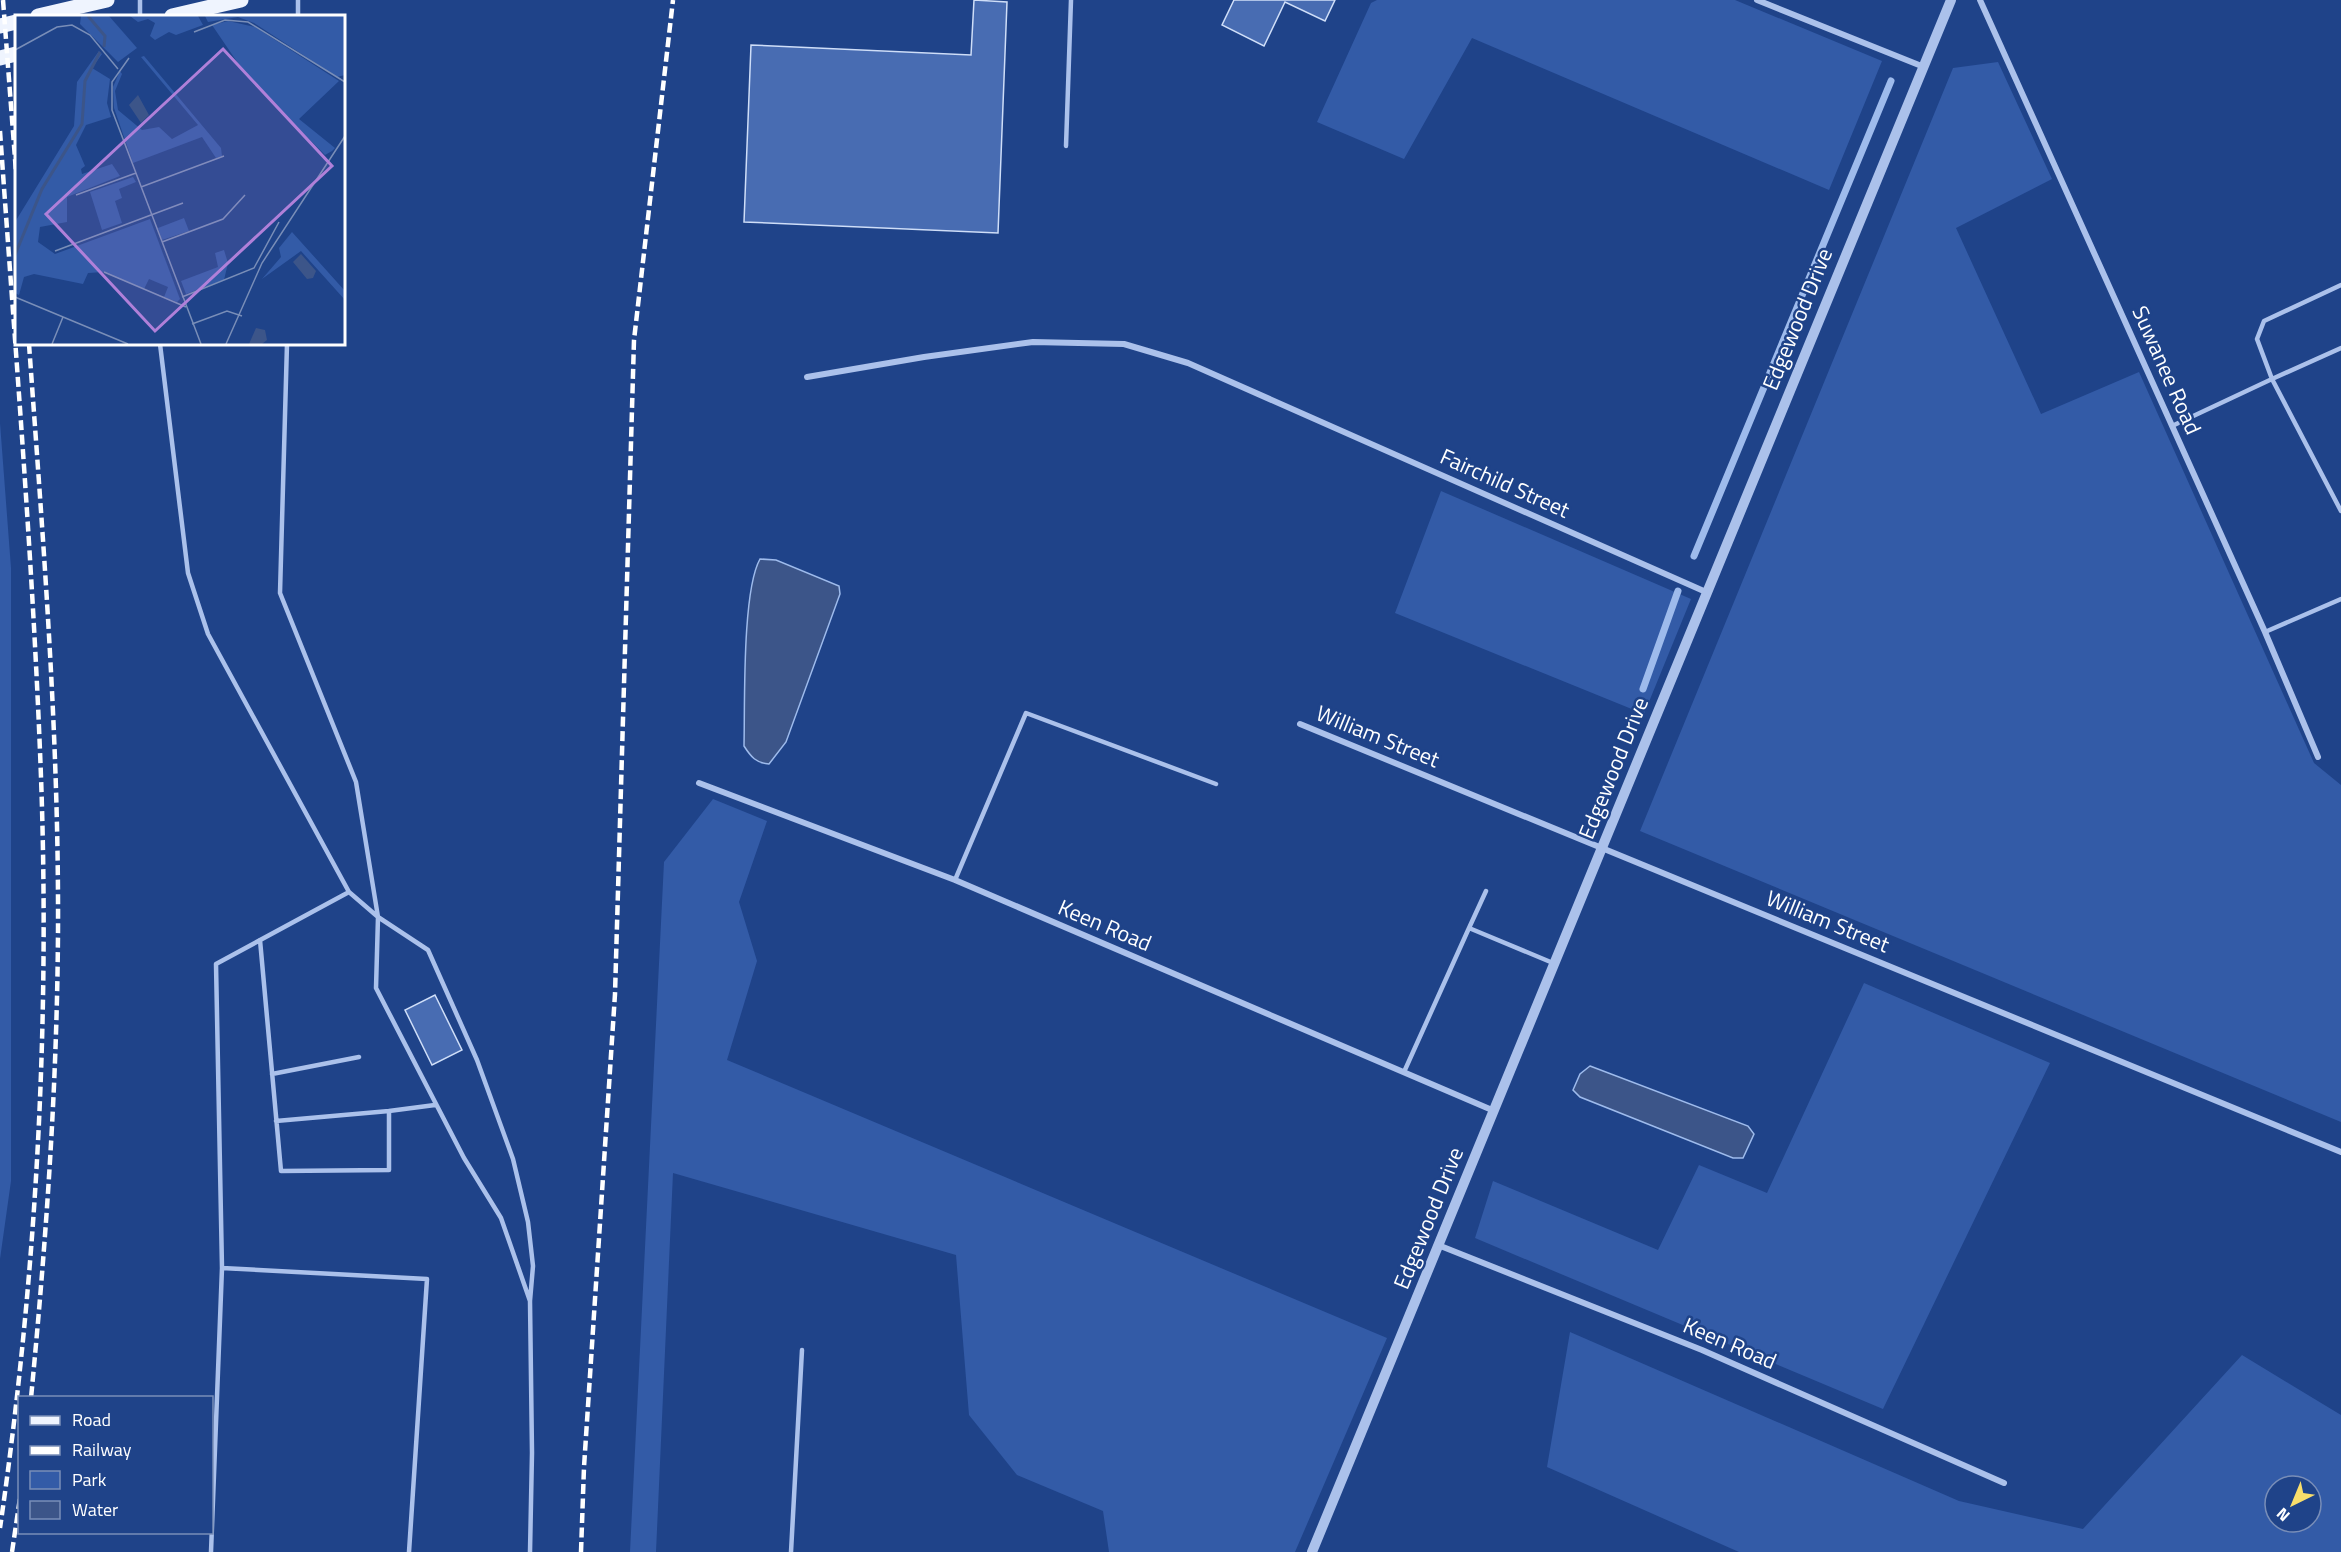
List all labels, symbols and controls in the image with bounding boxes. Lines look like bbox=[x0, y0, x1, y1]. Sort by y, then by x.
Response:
inset map bbox=[15, 15, 345, 345]
street label: Edgewood Drive bbox=[1753, 243, 1841, 395]
street label: Suwanee Road bbox=[2123, 300, 2211, 440]
street label: Fairchild Street bbox=[1435, 439, 1575, 527]
street label: Edgewood Drive bbox=[1569, 692, 1657, 844]
street label: William Street bbox=[1311, 696, 1445, 776]
street label: William Street bbox=[1761, 881, 1895, 961]
street label: Keen Road bbox=[1053, 890, 1157, 960]
street label: Edgewood Drive bbox=[1384, 1142, 1472, 1294]
street label: Keen Road bbox=[1678, 1308, 1782, 1378]
legend bbox=[18, 1396, 213, 1534]
text: Road bbox=[72, 1406, 111, 1433]
text: Railway bbox=[72, 1436, 132, 1463]
text: Park bbox=[72, 1466, 107, 1493]
north arrow bbox=[2263, 1474, 2323, 1534]
text: Water bbox=[72, 1496, 118, 1523]
text: N bbox=[2271, 1502, 2295, 1528]

